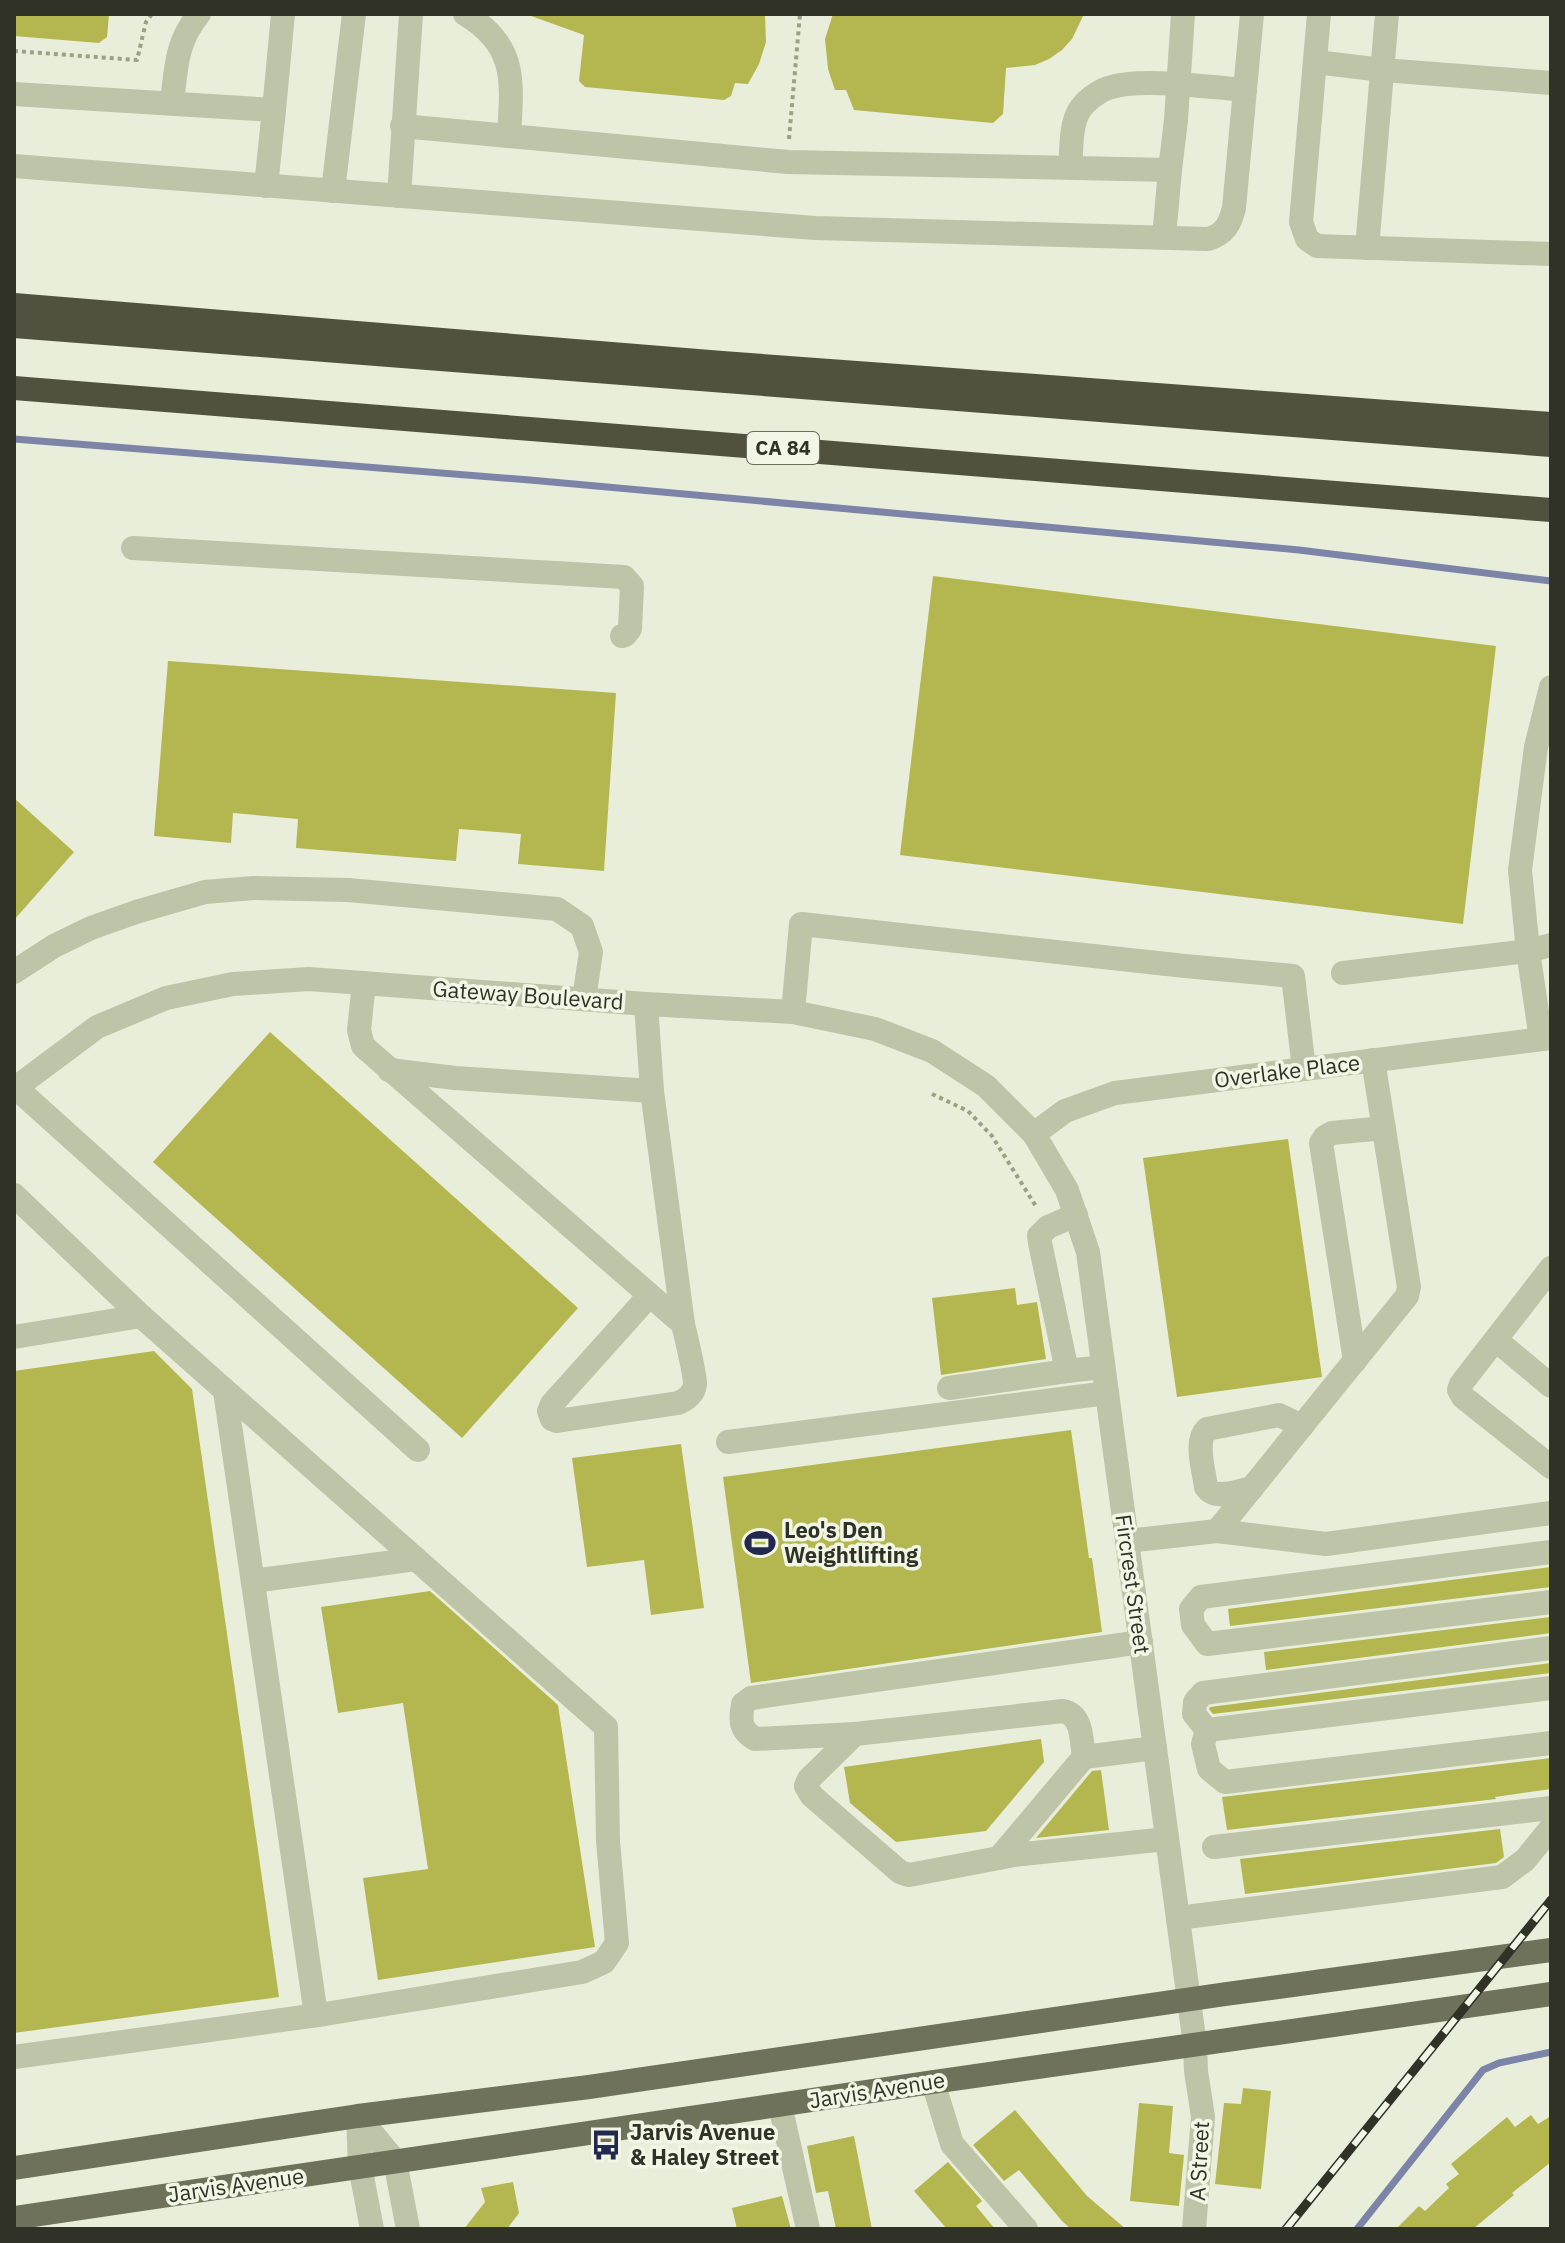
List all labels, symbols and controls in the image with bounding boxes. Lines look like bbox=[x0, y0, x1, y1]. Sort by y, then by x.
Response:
road number: CA 84 bbox=[747, 432, 819, 464]
street label: Gateway Boulevard bbox=[432, 973, 624, 1016]
street label: Overlake Place bbox=[1212, 1047, 1362, 1094]
street label: Fircrest Street bbox=[1109, 1512, 1158, 1656]
place label: Leo's Den Weightlifting bbox=[784, 1515, 919, 1569]
sports icon: Leo's Den Weightlifting bbox=[743, 1526, 777, 1560]
street label: Jarvis Avenue bbox=[807, 2064, 947, 2115]
place label: Jarvis Avenue & Haley Street bbox=[630, 2117, 779, 2171]
street label: A Street bbox=[1182, 2120, 1215, 2201]
bus stop icon: Jarvis Avenue & Haley Street bbox=[589, 2128, 623, 2162]
street label: Jarvis Avenue bbox=[166, 2161, 306, 2208]

